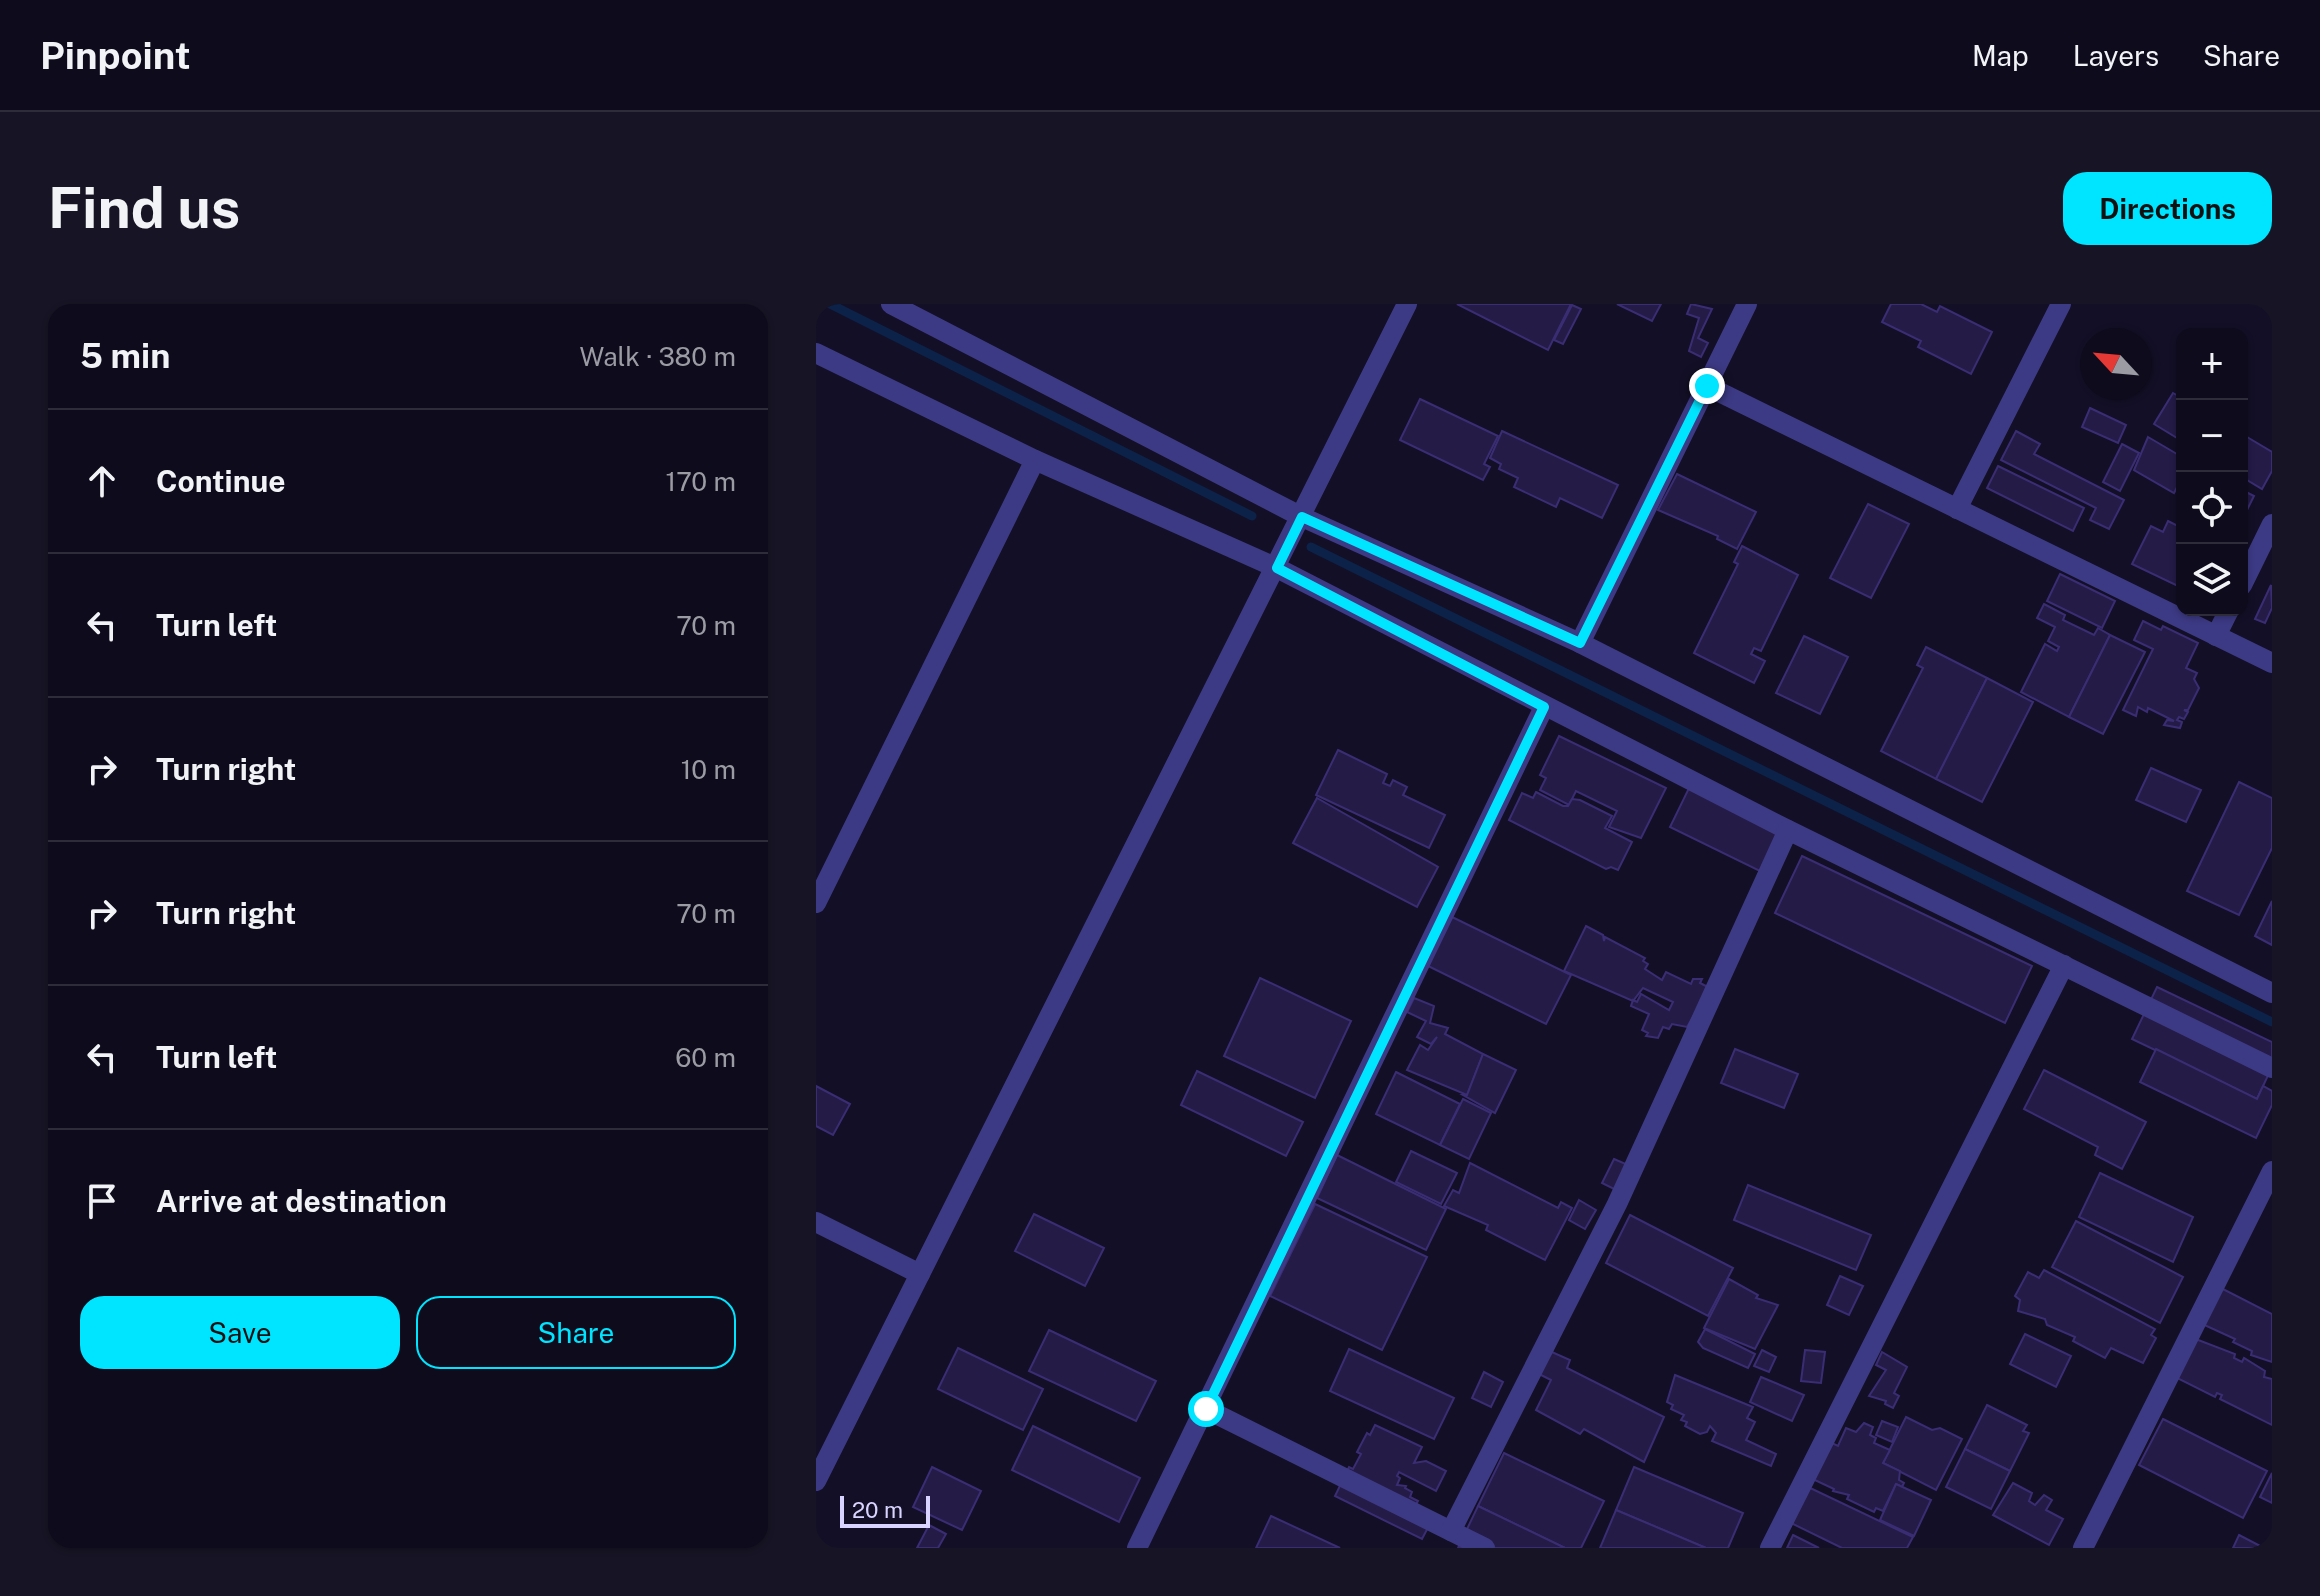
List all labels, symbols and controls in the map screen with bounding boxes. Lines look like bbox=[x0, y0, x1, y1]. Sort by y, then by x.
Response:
text: Pinpoint bbox=[40, 33, 190, 78]
text: Map bbox=[1972, 39, 2029, 72]
text: Layers bbox=[2073, 39, 2159, 72]
text: Share bbox=[2203, 39, 2280, 72]
button: Directions bbox=[2063, 172, 2272, 245]
text: Find us bbox=[48, 175, 240, 241]
north arrow bbox=[2080, 328, 2152, 400]
map controls bbox=[2176, 328, 2248, 616]
button: + bbox=[2176, 328, 2248, 400]
text: 5 min bbox=[80, 336, 170, 376]
text: Walk · 380 m bbox=[580, 341, 736, 372]
route end bbox=[1689, 368, 1725, 404]
button: − bbox=[2176, 400, 2248, 472]
icon: ahead bbox=[80, 459, 124, 503]
text: Continue bbox=[156, 463, 286, 499]
text: 170 m bbox=[666, 466, 736, 497]
button: locate bbox=[2176, 472, 2248, 544]
button: layers bbox=[2176, 544, 2248, 616]
icon: left bbox=[80, 603, 124, 647]
text: Turn left bbox=[156, 607, 277, 643]
text: 70 m bbox=[676, 610, 736, 641]
icon: right bbox=[80, 747, 124, 791]
text: Turn right bbox=[156, 751, 296, 787]
text: 10 m bbox=[681, 754, 736, 785]
icon: right bbox=[80, 891, 124, 935]
text: Turn right bbox=[156, 895, 296, 931]
text: 70 m bbox=[676, 898, 736, 929]
icon: left bbox=[80, 1035, 124, 1079]
text: Turn left bbox=[156, 1039, 277, 1075]
text: 60 m bbox=[675, 1042, 736, 1073]
icon: arrive bbox=[80, 1179, 124, 1223]
text: Arrive at destination bbox=[156, 1183, 447, 1219]
button: Save bbox=[80, 1296, 400, 1369]
button: Share bbox=[416, 1296, 736, 1369]
route start bbox=[1188, 1391, 1224, 1427]
scale bar bbox=[840, 1492, 930, 1528]
text: 20 m bbox=[852, 1497, 903, 1523]

